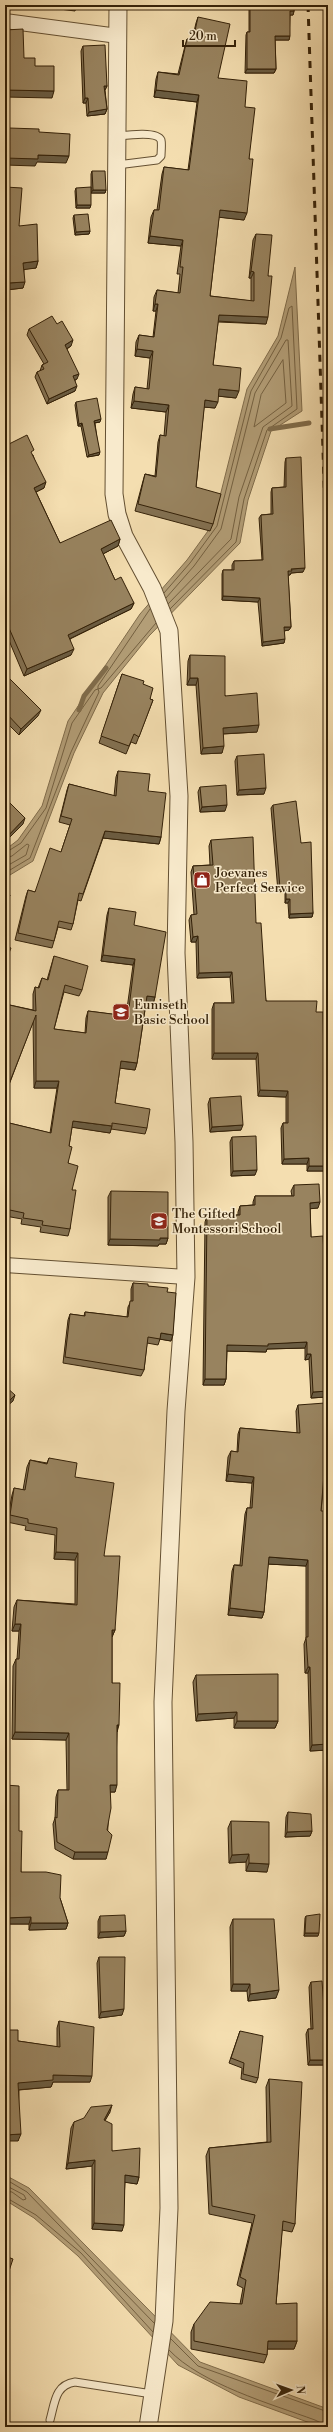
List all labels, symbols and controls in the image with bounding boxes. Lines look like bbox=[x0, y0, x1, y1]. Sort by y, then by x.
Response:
scale bar bbox=[183, 22, 235, 48]
text: 20 m bbox=[189, 29, 217, 44]
place label: Joevanes Perfect Service bbox=[214, 865, 305, 896]
shop icon: Joevanes Perfect Service bbox=[192, 870, 212, 890]
place label: Euniseth Basic School bbox=[133, 997, 209, 1028]
school or university icon: Euniseth Basic School bbox=[111, 1002, 131, 1022]
place label: The Gifted Montessori School bbox=[172, 1206, 281, 1237]
school or university icon: The Gifted Montessori School bbox=[149, 1211, 169, 1231]
north arrow bbox=[271, 2370, 311, 2410]
text: N bbox=[293, 2385, 307, 2395]

